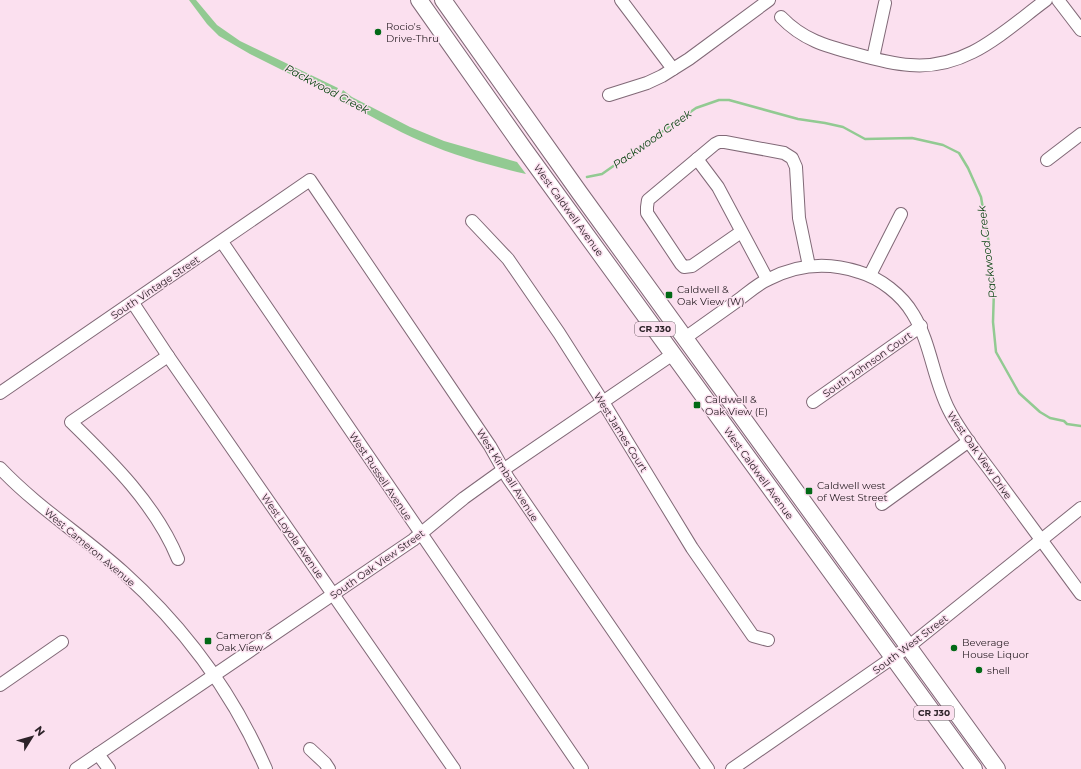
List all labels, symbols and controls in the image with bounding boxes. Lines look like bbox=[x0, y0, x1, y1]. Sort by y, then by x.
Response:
place label: Rocio's Drive-Thru bbox=[386, 20, 439, 45]
marker: Rocio's Drive-Thru bbox=[373, 27, 383, 37]
water label: Packwood Creek bbox=[283, 61, 372, 117]
water label: Packwood Creek bbox=[610, 106, 695, 171]
street label: West Caldwell Avenue bbox=[531, 162, 606, 259]
water label: Packwood Creek bbox=[974, 204, 1000, 299]
street label: South Vintage Street bbox=[108, 253, 202, 322]
place label: Caldwell & Oak View (W) bbox=[677, 283, 744, 308]
marker: Caldwell & Oak View (W) bbox=[664, 290, 674, 300]
road number: CR J30 bbox=[635, 322, 675, 336]
street label: South Johnson Court bbox=[820, 329, 914, 400]
street label: West James Court bbox=[591, 390, 650, 474]
place label: Caldwell & Oak View (E) bbox=[705, 393, 768, 418]
marker: Caldwell & Oak View (E) bbox=[692, 400, 702, 410]
street label: West Oak View Drive bbox=[944, 409, 1015, 502]
street label: West Caldwell Avenue bbox=[721, 425, 796, 522]
street label: West Kimball Avenue bbox=[474, 426, 541, 524]
street label: West Russell Avenue bbox=[346, 430, 415, 523]
place label: Caldwell west of West Street bbox=[817, 479, 888, 504]
marker: Caldwell west of West Street bbox=[804, 486, 814, 496]
street label: West Loyola Avenue bbox=[258, 491, 327, 581]
street label: West Cameron Avenue bbox=[41, 505, 138, 589]
street label: South Oak View Street bbox=[327, 527, 427, 602]
street label: South West Street bbox=[870, 612, 951, 677]
place label: Cameron & Oak View bbox=[216, 629, 272, 654]
marker: Cameron & Oak View bbox=[203, 636, 213, 646]
place label: Beverage House Liquor bbox=[962, 636, 1029, 661]
marker: Beverage House Liquor bbox=[949, 643, 959, 653]
place label: shell bbox=[987, 664, 1010, 677]
marker: shell bbox=[974, 665, 984, 675]
road number: CR J30 bbox=[914, 706, 954, 720]
north arrow bbox=[12, 717, 52, 757]
text: N bbox=[32, 723, 48, 739]

